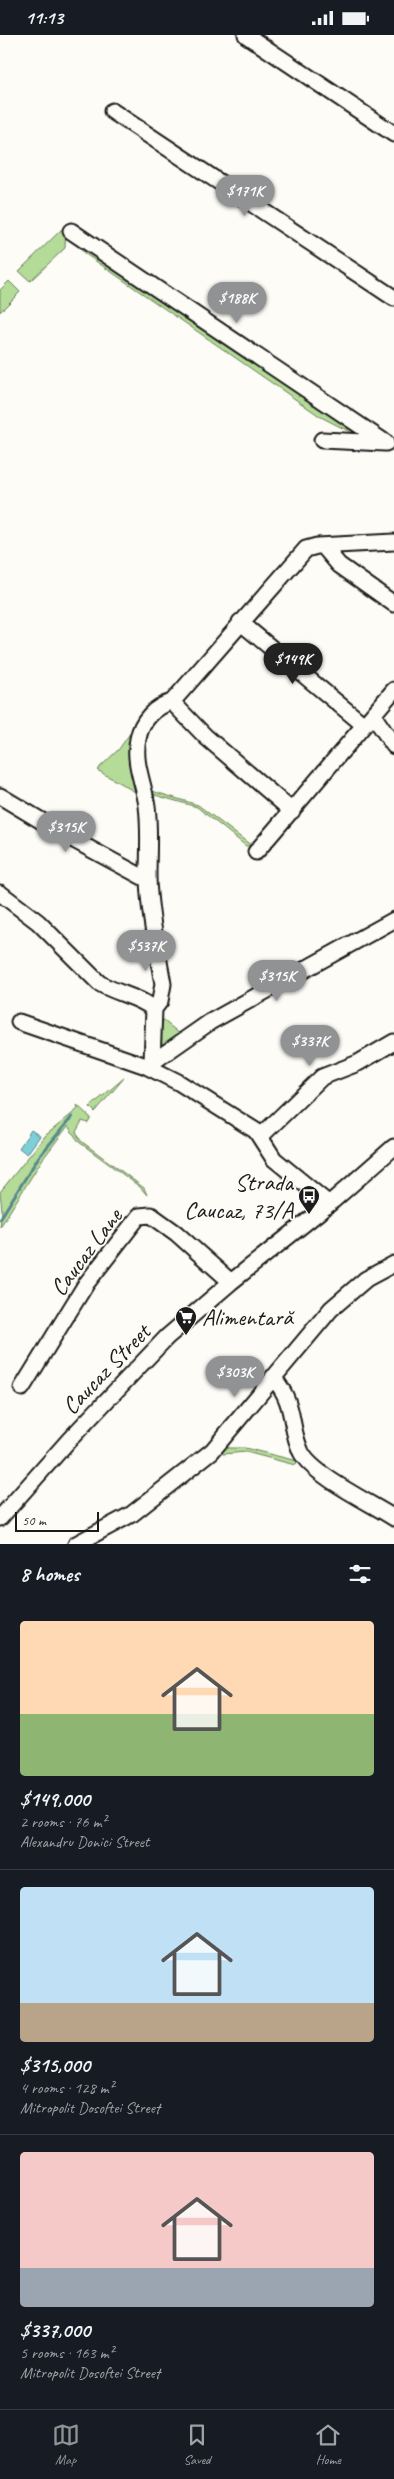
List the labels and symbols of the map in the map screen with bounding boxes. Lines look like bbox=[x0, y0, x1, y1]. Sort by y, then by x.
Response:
pin: $171K bbox=[210, 175, 280, 217]
pin: $188K bbox=[202, 281, 272, 324]
pin: $149K bbox=[258, 643, 328, 685]
pin: $315K bbox=[31, 811, 101, 853]
pin: $537K bbox=[111, 929, 181, 972]
pin: $315K bbox=[242, 959, 312, 1002]
pin: $337K bbox=[275, 1025, 345, 1067]
place label: Strada Caucaz, 73/A bbox=[184, 1167, 294, 1225]
bus stop icon: Strada Caucaz, 73/A bbox=[297, 1184, 321, 1215]
street label: Caucaz Lane bbox=[43, 1201, 130, 1302]
place label: Alimentară bbox=[202, 1302, 295, 1332]
supermarket icon: Alimentară bbox=[174, 1305, 198, 1336]
street label: Caucaz Street bbox=[56, 1316, 158, 1421]
pin: $303K bbox=[200, 1355, 270, 1398]
scale bar bbox=[15, 1509, 99, 1532]

